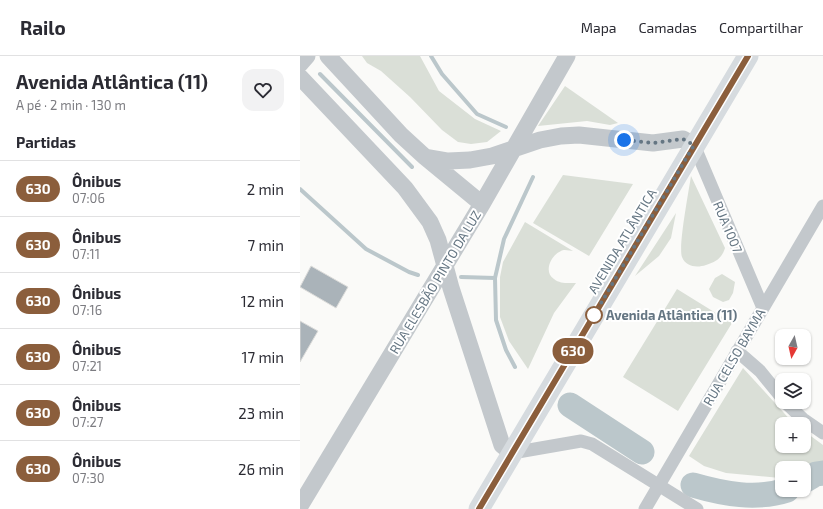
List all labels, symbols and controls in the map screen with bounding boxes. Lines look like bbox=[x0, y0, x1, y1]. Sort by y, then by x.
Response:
text: Railo bbox=[20, 16, 66, 39]
text: Mapa bbox=[581, 19, 617, 36]
text: Camadas bbox=[639, 19, 697, 36]
text: Compartilhar bbox=[719, 19, 803, 36]
button: heart bbox=[242, 69, 284, 111]
text: Avenida Atlântica (11) bbox=[16, 70, 208, 93]
text: A pé · 2 min · 130 m bbox=[16, 97, 126, 113]
your location bbox=[614, 130, 634, 150]
text: Partidas bbox=[16, 133, 76, 151]
text: Ônibus bbox=[72, 172, 121, 190]
text: 630 bbox=[25, 180, 51, 197]
text: 2 min bbox=[247, 180, 284, 198]
street label: AVENIDA ATLÂNTICA bbox=[584, 186, 660, 296]
text: 07:06 bbox=[72, 190, 105, 206]
street label: RUA 1007 bbox=[710, 199, 746, 256]
street label: RUA ELESBÃO PINTO DA LUZ bbox=[386, 207, 484, 357]
text: Ônibus bbox=[72, 228, 121, 246]
text: 630 bbox=[25, 236, 51, 253]
text: 7 min bbox=[247, 236, 284, 254]
text: 07:11 bbox=[72, 246, 100, 262]
text: Ônibus bbox=[72, 284, 121, 302]
text: 630 bbox=[25, 292, 51, 309]
text: 12 min bbox=[241, 292, 284, 310]
text: 07:16 bbox=[72, 302, 102, 318]
street label: RUA CELSO BAYMA bbox=[700, 305, 768, 409]
marker: Avenida Atlântica (11) bbox=[585, 306, 603, 324]
place label: Avenida Atlântica (11) bbox=[606, 307, 738, 323]
north arrow bbox=[775, 329, 811, 365]
map controls bbox=[775, 329, 811, 497]
line badge: 630 bbox=[550, 338, 596, 364]
text: Ônibus bbox=[72, 340, 121, 358]
text: 630 bbox=[560, 342, 586, 359]
text: 630 bbox=[25, 348, 51, 365]
text: 17 min bbox=[241, 348, 284, 366]
text: 07:21 bbox=[72, 358, 102, 374]
button: layers bbox=[775, 373, 811, 409]
text: Ônibus bbox=[72, 396, 121, 414]
text: 630 bbox=[25, 404, 51, 421]
text: 23 min bbox=[238, 404, 284, 422]
text: 07:27 bbox=[72, 414, 104, 430]
button: + bbox=[775, 417, 811, 453]
text: Ônibus bbox=[72, 452, 121, 470]
text: 630 bbox=[25, 460, 51, 477]
text: 26 min bbox=[238, 460, 284, 478]
button: − bbox=[775, 461, 811, 497]
text: 07:30 bbox=[72, 470, 105, 486]

